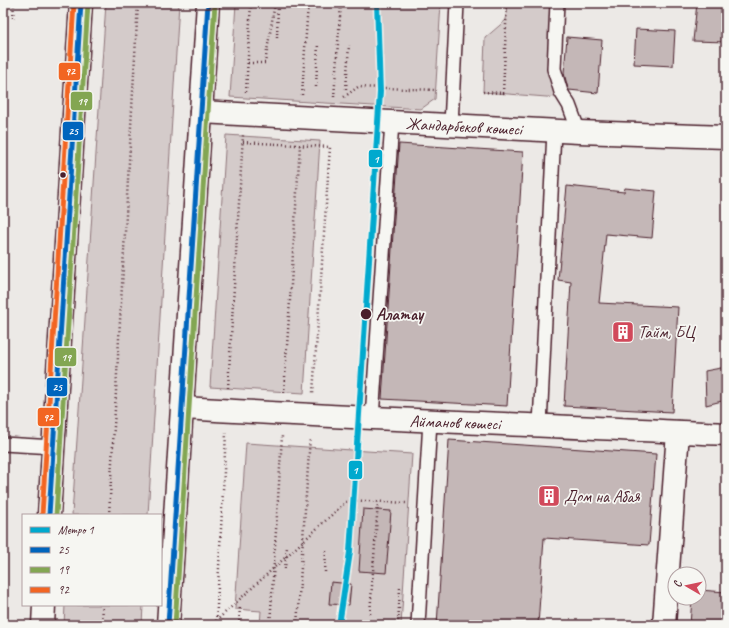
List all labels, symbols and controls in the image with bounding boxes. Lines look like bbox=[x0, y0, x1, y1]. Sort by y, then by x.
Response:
line badge: 92 bbox=[58, 62, 81, 81]
text: 92 bbox=[65, 64, 76, 78]
line badge: 19 bbox=[70, 91, 93, 111]
text: 19 bbox=[77, 94, 88, 108]
street label: Жандарбеков көшесі bbox=[405, 113, 524, 140]
line badge: 25 bbox=[62, 121, 84, 141]
text: 25 bbox=[68, 124, 79, 138]
line badge: 1 bbox=[368, 149, 383, 168]
text: 1 bbox=[374, 152, 380, 166]
unlabelled marker bbox=[58, 170, 68, 180]
place label: Алатау bbox=[376, 304, 425, 325]
marker: Алатау bbox=[359, 307, 373, 321]
building icon: Тайм, БЦ bbox=[610, 319, 636, 345]
place label: Тайм, БЦ bbox=[638, 322, 697, 343]
line badge: 19 bbox=[54, 347, 77, 367]
text: 19 bbox=[61, 350, 72, 364]
line badge: 25 bbox=[46, 377, 68, 397]
text: 25 bbox=[52, 380, 63, 394]
line badge: 92 bbox=[37, 407, 60, 427]
text: 92 bbox=[43, 410, 54, 424]
street label: Айманов көшесі bbox=[409, 410, 503, 435]
line badge: 1 bbox=[348, 460, 363, 480]
text: 1 bbox=[353, 463, 359, 477]
building icon: Дом на Абая bbox=[536, 483, 562, 509]
place label: Дом на Абая bbox=[564, 486, 640, 507]
legend bbox=[22, 514, 162, 606]
text: Метро 1 bbox=[58, 522, 94, 538]
text: 25 bbox=[58, 542, 69, 558]
text: 19 bbox=[58, 562, 70, 578]
north arrow bbox=[667, 566, 707, 606]
text: С bbox=[670, 579, 685, 588]
text: 92 bbox=[58, 582, 70, 598]

